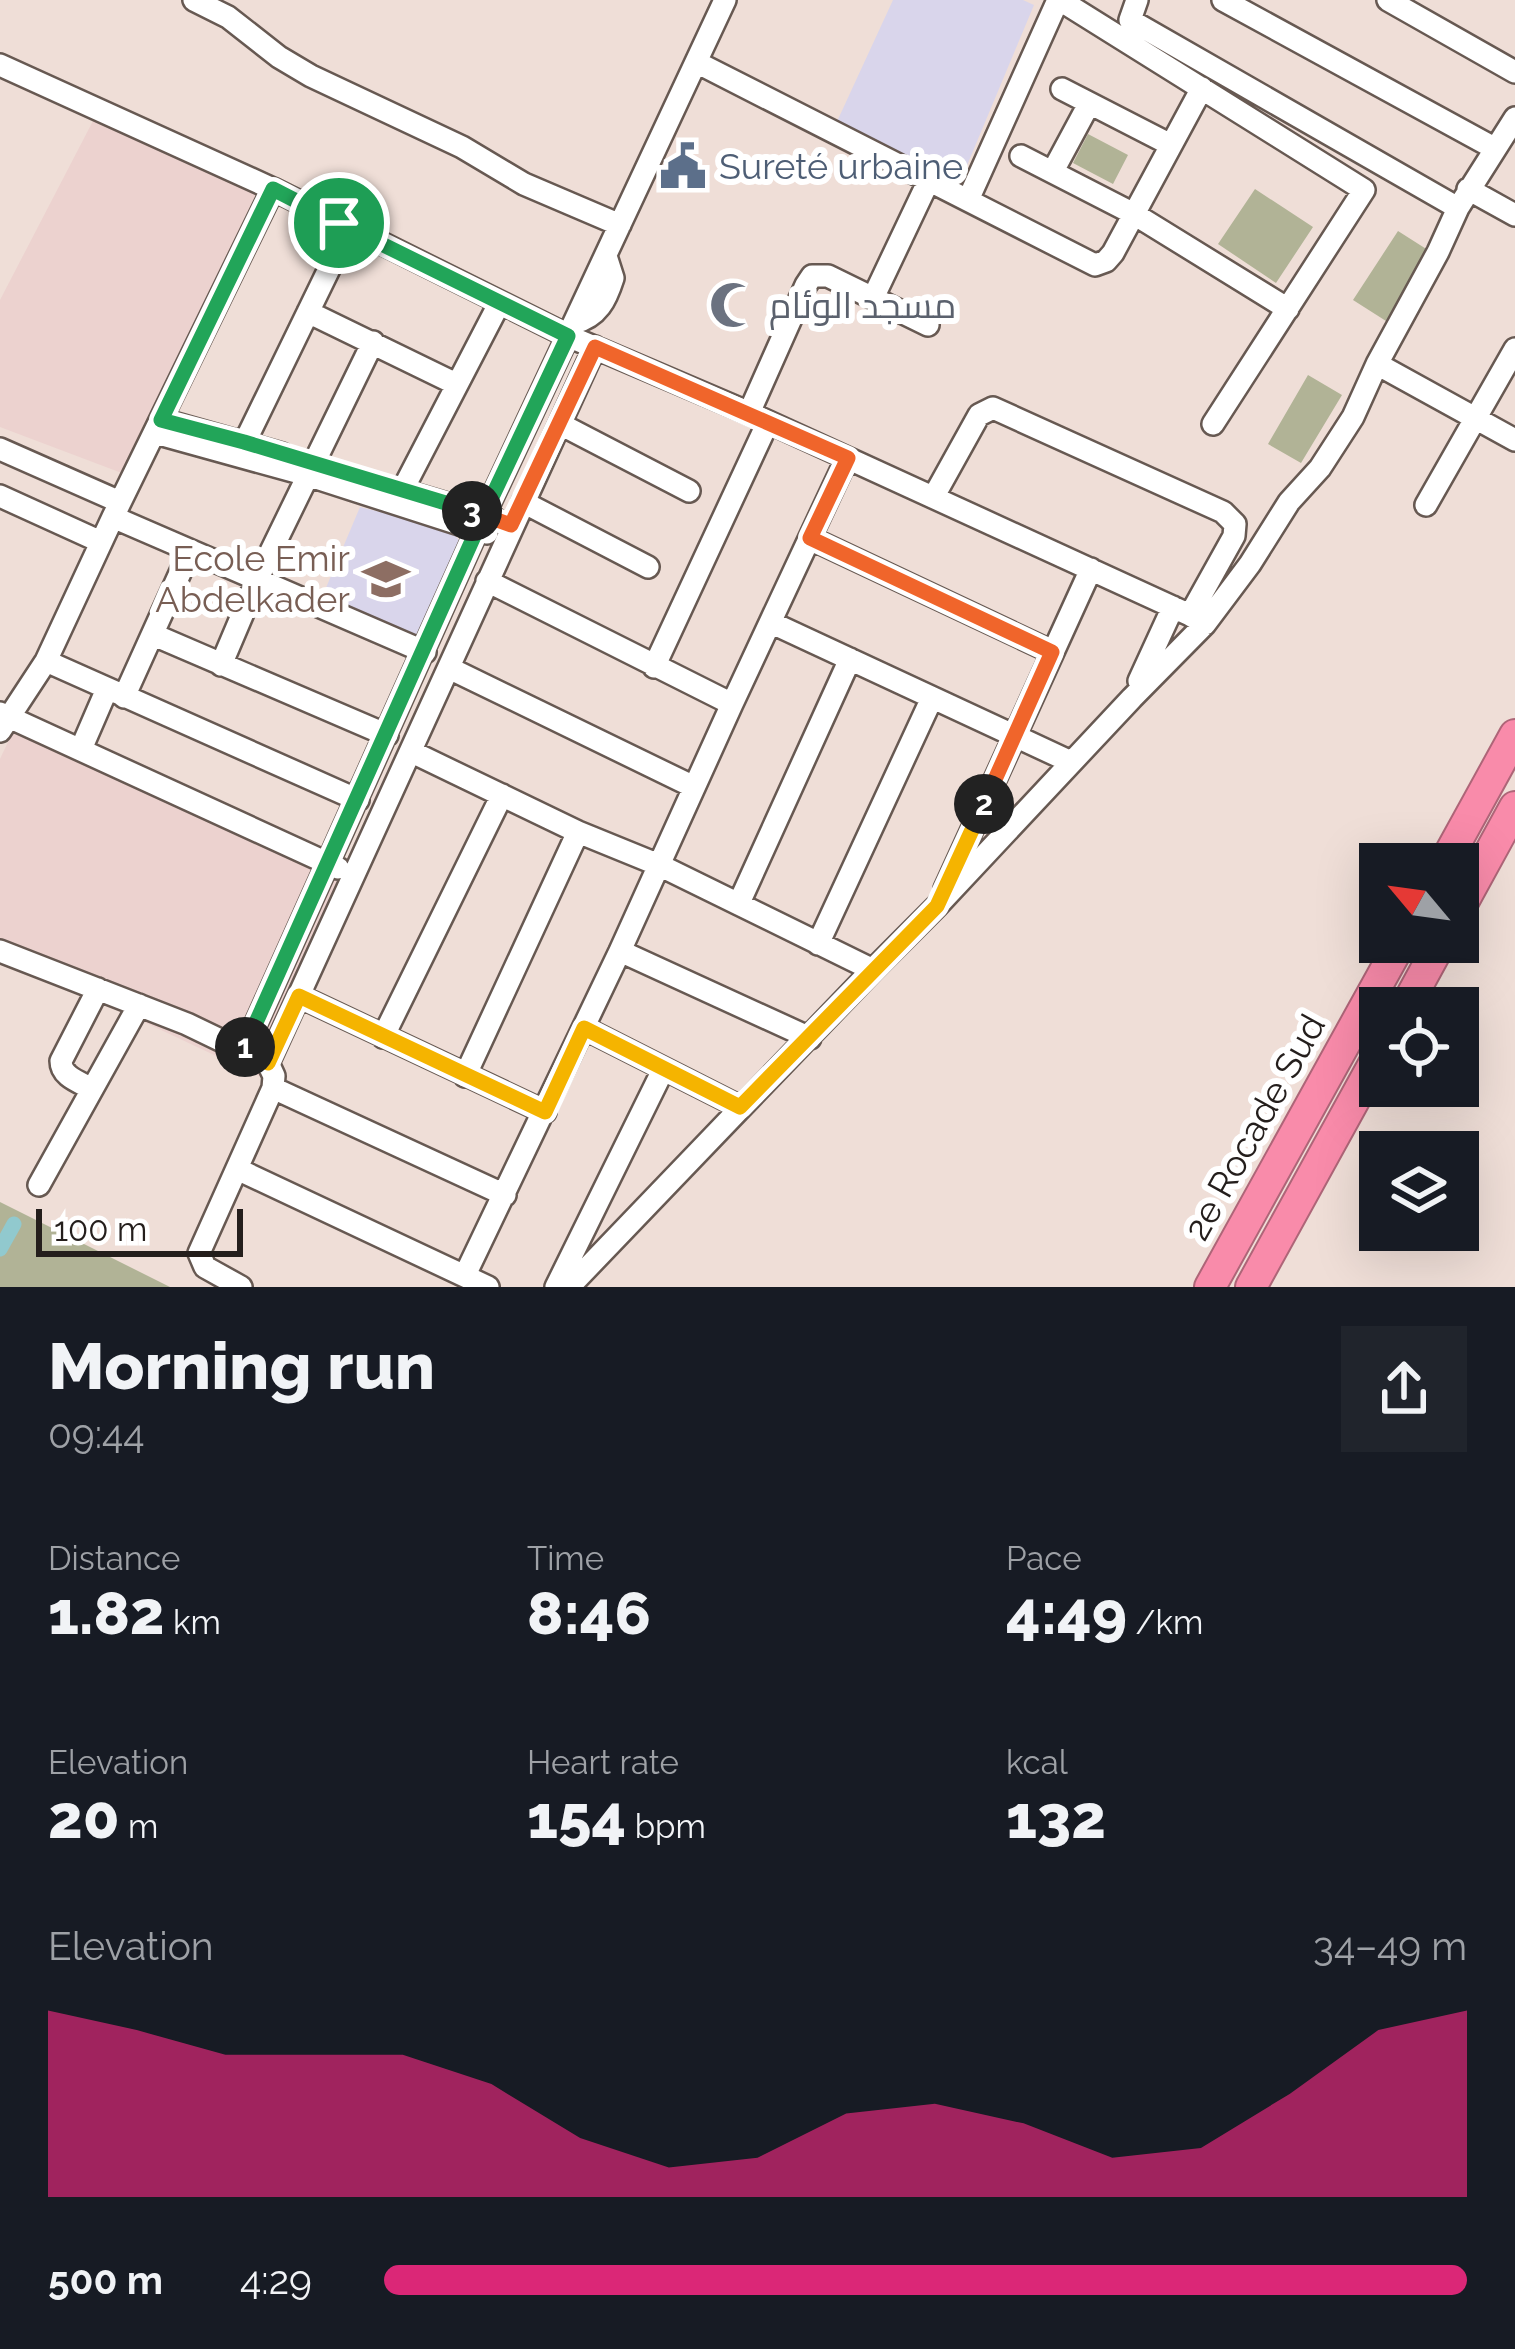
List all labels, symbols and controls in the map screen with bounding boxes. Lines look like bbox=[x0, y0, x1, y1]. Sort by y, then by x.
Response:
public building icon: Sureté urbaine bbox=[658, 141, 708, 191]
place label: Sureté urbaine bbox=[719, 145, 963, 187]
pin bbox=[288, 172, 390, 274]
icon: arrive bbox=[306, 190, 372, 256]
mosque icon: مسجد الوئام bbox=[708, 280, 758, 330]
place label: مسجد الوئام bbox=[769, 284, 956, 330]
pin: 3 bbox=[442, 481, 502, 541]
text: 3 bbox=[463, 491, 481, 530]
place label: Ecole Emir Abdelkader bbox=[155, 537, 350, 620]
school or university icon: Ecole Emir Abdelkader bbox=[361, 554, 411, 604]
pin: 2 bbox=[954, 774, 1014, 834]
text: 2 bbox=[975, 784, 993, 823]
north arrow bbox=[1359, 843, 1479, 963]
map controls bbox=[1359, 843, 1479, 1251]
button: locate bbox=[1359, 987, 1479, 1107]
street label: 2e Rocade Sud bbox=[1175, 1007, 1333, 1247]
pin: 1 bbox=[215, 1017, 275, 1077]
text: 1 bbox=[237, 1027, 253, 1066]
button: layers bbox=[1359, 1131, 1479, 1251]
scale bar bbox=[36, 1203, 243, 1256]
text: 100 m bbox=[54, 1210, 147, 1249]
button: share bbox=[1341, 1326, 1467, 1452]
text: Morning run bbox=[48, 1327, 435, 1404]
text: 09:44 bbox=[48, 1411, 145, 1457]
text: Distance bbox=[48, 1539, 180, 1578]
text: Time bbox=[527, 1539, 604, 1578]
text: Pace bbox=[1006, 1539, 1082, 1578]
text: 1.82 bbox=[48, 1578, 165, 1648]
text: 8:46 bbox=[527, 1578, 651, 1648]
text: 4:49 bbox=[1006, 1578, 1127, 1648]
text: km bbox=[165, 1603, 221, 1642]
text: /km bbox=[1127, 1603, 1203, 1642]
text: Elevation bbox=[48, 1743, 188, 1782]
text: Heart rate bbox=[527, 1743, 679, 1782]
text: kcal bbox=[1006, 1743, 1068, 1782]
text: 20 bbox=[48, 1782, 120, 1852]
text: 154 bbox=[527, 1782, 626, 1852]
text: 132 bbox=[1006, 1782, 1106, 1852]
text: m bbox=[120, 1807, 158, 1846]
text: bpm bbox=[626, 1807, 706, 1846]
text: Elevation bbox=[48, 1923, 214, 1969]
text: 34–49 m bbox=[1313, 1923, 1467, 1969]
text: 500 m bbox=[48, 2257, 163, 2303]
text: 4:29 bbox=[240, 2257, 312, 2303]

